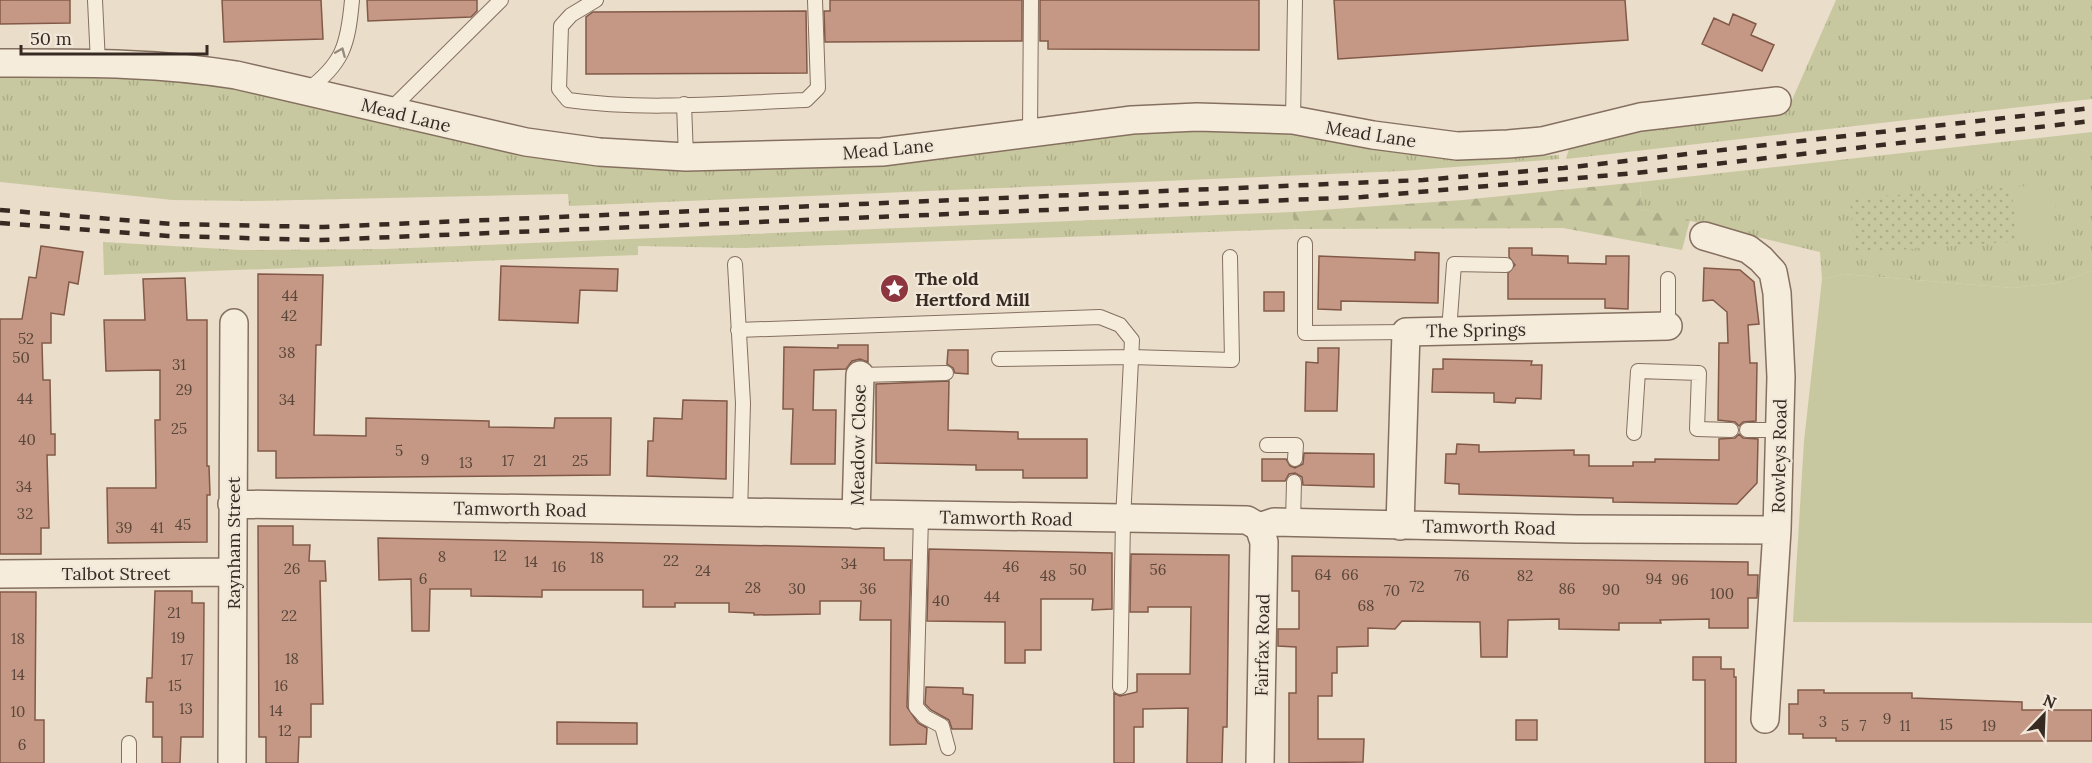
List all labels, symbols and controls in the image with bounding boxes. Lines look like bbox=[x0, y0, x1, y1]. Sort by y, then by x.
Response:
scale bar bbox=[21, 18, 207, 56]
text: 50 m bbox=[30, 27, 72, 50]
one-way arrow bbox=[334, 47, 346, 58]
street label: Mead Lane bbox=[359, 93, 453, 137]
street label: Mead Lane bbox=[1324, 115, 1418, 153]
street label: Mead Lane bbox=[841, 134, 935, 164]
place label: The old Hertford Mill bbox=[915, 267, 1030, 311]
place icon: The old Hertford Mill bbox=[878, 272, 910, 304]
house number: 44 bbox=[282, 286, 298, 305]
house number: 42 bbox=[281, 306, 297, 325]
street label: The Springs bbox=[1426, 318, 1526, 342]
house number: 52 bbox=[18, 329, 34, 348]
house number: 38 bbox=[279, 343, 295, 362]
house number: 50 bbox=[12, 348, 30, 367]
house number: 31 bbox=[172, 355, 186, 374]
house number: 29 bbox=[176, 380, 192, 399]
street label: Meadow Close bbox=[845, 384, 871, 506]
house number: 44 bbox=[17, 389, 33, 408]
house number: 34 bbox=[279, 390, 295, 409]
street label: Rowleys Road bbox=[1766, 398, 1792, 514]
house number: 25 bbox=[171, 419, 187, 438]
house number: 40 bbox=[18, 430, 36, 449]
house number: 5 bbox=[395, 441, 403, 460]
house number: 9 bbox=[421, 450, 429, 469]
house number: 17 bbox=[502, 451, 514, 470]
house number: 21 bbox=[533, 451, 547, 470]
house number: 25 bbox=[572, 451, 588, 470]
house number: 13 bbox=[459, 453, 473, 472]
house number: 34 bbox=[16, 477, 32, 496]
street label: Raynham Street bbox=[222, 477, 245, 609]
street label: Tamworth Road bbox=[453, 496, 587, 522]
house number: 32 bbox=[17, 504, 33, 523]
street label: Tamworth Road bbox=[939, 505, 1073, 531]
street label: Tamworth Road bbox=[1422, 514, 1556, 540]
house number: 45 bbox=[175, 515, 191, 534]
house number: 39 bbox=[115, 518, 133, 537]
house number: 41 bbox=[150, 518, 164, 537]
house number: 12 bbox=[493, 546, 507, 565]
house number: 8 bbox=[438, 547, 446, 566]
house number: 18 bbox=[590, 548, 604, 567]
house number: 22 bbox=[663, 551, 679, 570]
house number: 14 bbox=[524, 552, 538, 571]
house number: 34 bbox=[841, 554, 857, 573]
house number: 16 bbox=[552, 557, 566, 576]
house number: 46 bbox=[1003, 557, 1019, 576]
house number: 26 bbox=[284, 559, 300, 578]
house number: 50 bbox=[1069, 560, 1087, 579]
house number: 56 bbox=[1150, 560, 1166, 579]
house number: 24 bbox=[695, 561, 711, 580]
street label: Talbot Street bbox=[61, 562, 171, 585]
house number: 64 bbox=[1315, 565, 1331, 584]
house number: 66 bbox=[1341, 565, 1359, 584]
house number: 48 bbox=[1040, 566, 1056, 585]
house number: 76 bbox=[1454, 566, 1470, 585]
house number: 82 bbox=[1517, 566, 1533, 585]
house number: 6 bbox=[419, 569, 427, 588]
house number: 94 bbox=[1646, 569, 1662, 588]
house number: 96 bbox=[1671, 570, 1689, 589]
house number: 72 bbox=[1410, 577, 1424, 596]
house number: 28 bbox=[745, 578, 761, 597]
house number: 30 bbox=[788, 579, 806, 598]
house number: 36 bbox=[859, 579, 877, 598]
house number: 86 bbox=[1558, 579, 1576, 598]
house number: 90 bbox=[1602, 580, 1620, 599]
house number: 70 bbox=[1384, 581, 1400, 600]
house number: 100 bbox=[1710, 584, 1734, 603]
house number: 44 bbox=[984, 587, 1000, 606]
house number: 40 bbox=[932, 591, 950, 610]
street label: Fairfax Road bbox=[1250, 593, 1274, 697]
house number: 68 bbox=[1357, 596, 1375, 615]
house number: 21 bbox=[167, 603, 181, 622]
house number: 22 bbox=[281, 606, 297, 625]
house number: 19 bbox=[171, 628, 185, 647]
house number: 18 bbox=[11, 629, 25, 648]
house number: 18 bbox=[285, 649, 299, 668]
house number: 17 bbox=[181, 650, 193, 669]
house number: 14 bbox=[11, 665, 25, 684]
house number: 15 bbox=[168, 676, 182, 695]
house number: 16 bbox=[274, 676, 288, 695]
north arrow bbox=[2014, 685, 2074, 745]
text: N bbox=[2040, 690, 2059, 713]
house number: 13 bbox=[179, 699, 193, 718]
house number: 14 bbox=[269, 701, 283, 720]
house number: 10 bbox=[11, 702, 25, 721]
house number: 9 bbox=[1883, 709, 1891, 728]
house number: 3 bbox=[1819, 712, 1827, 731]
house number: 15 bbox=[1939, 715, 1953, 734]
house number: 5 bbox=[1841, 716, 1849, 735]
house number: 7 bbox=[1860, 716, 1867, 735]
house number: 11 bbox=[1900, 716, 1910, 735]
house number: 19 bbox=[1982, 716, 1996, 735]
house number: 12 bbox=[278, 721, 292, 740]
house number: 6 bbox=[18, 735, 26, 754]

